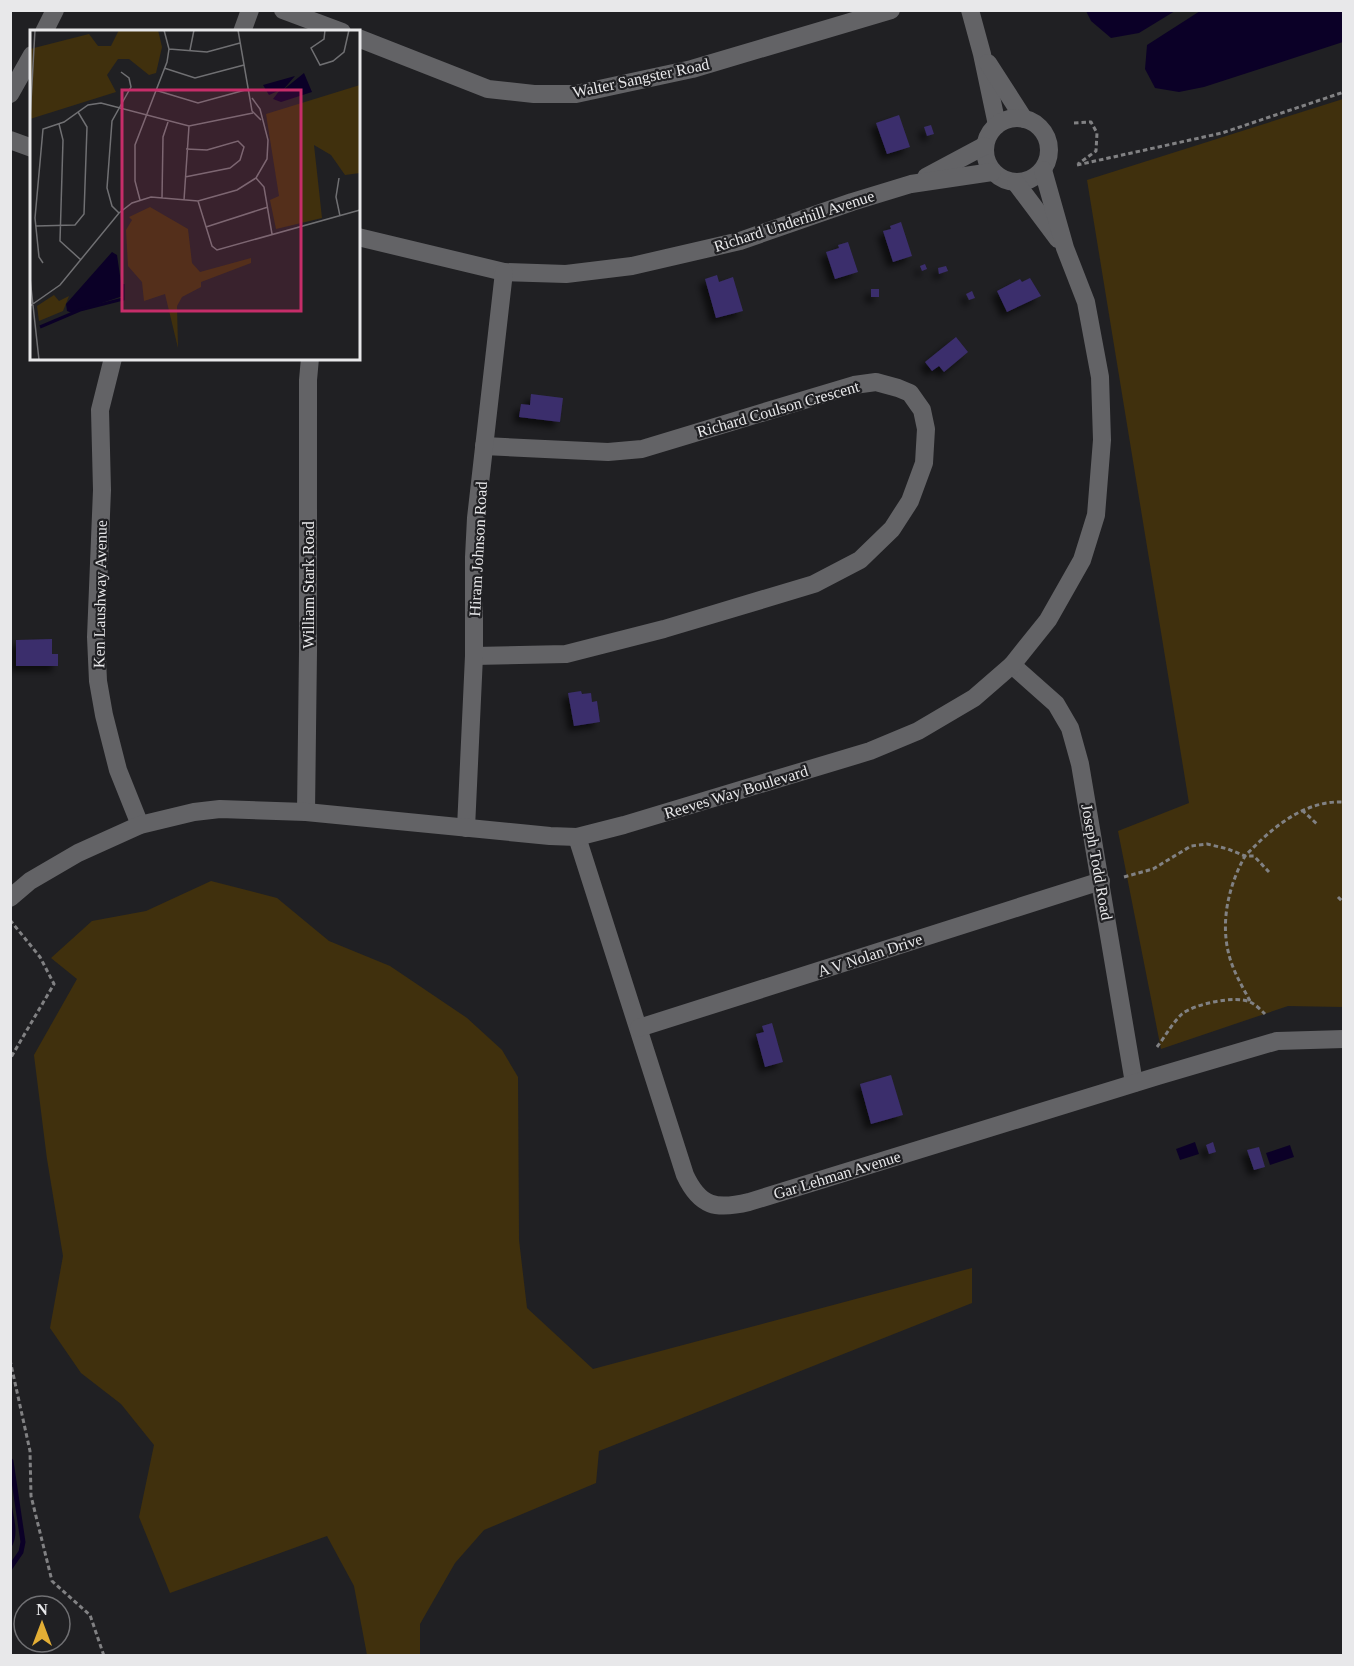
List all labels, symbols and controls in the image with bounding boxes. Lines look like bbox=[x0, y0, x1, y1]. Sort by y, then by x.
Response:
inset map bbox=[30, 30, 360, 360]
street label: Walter Sangster Road bbox=[571, 55, 711, 102]
street label: Richard Underhill Avenue bbox=[712, 187, 876, 255]
street label: Richard Coulson Crescent bbox=[695, 378, 862, 440]
street label: Hiram Johnson Road bbox=[466, 481, 490, 617]
street label: Ken Laushway Avenue bbox=[90, 520, 111, 668]
street label: William Stark Road bbox=[300, 521, 317, 649]
street label: Reeves Way Boulevard bbox=[662, 762, 810, 823]
street label: Joseph Todd Road bbox=[1077, 803, 1116, 922]
street label: A V Nolan Drive bbox=[815, 930, 925, 980]
street label: Gar Lehman Avenue bbox=[771, 1148, 903, 1202]
north arrow bbox=[12, 1594, 72, 1654]
text: N bbox=[36, 1601, 48, 1618]

